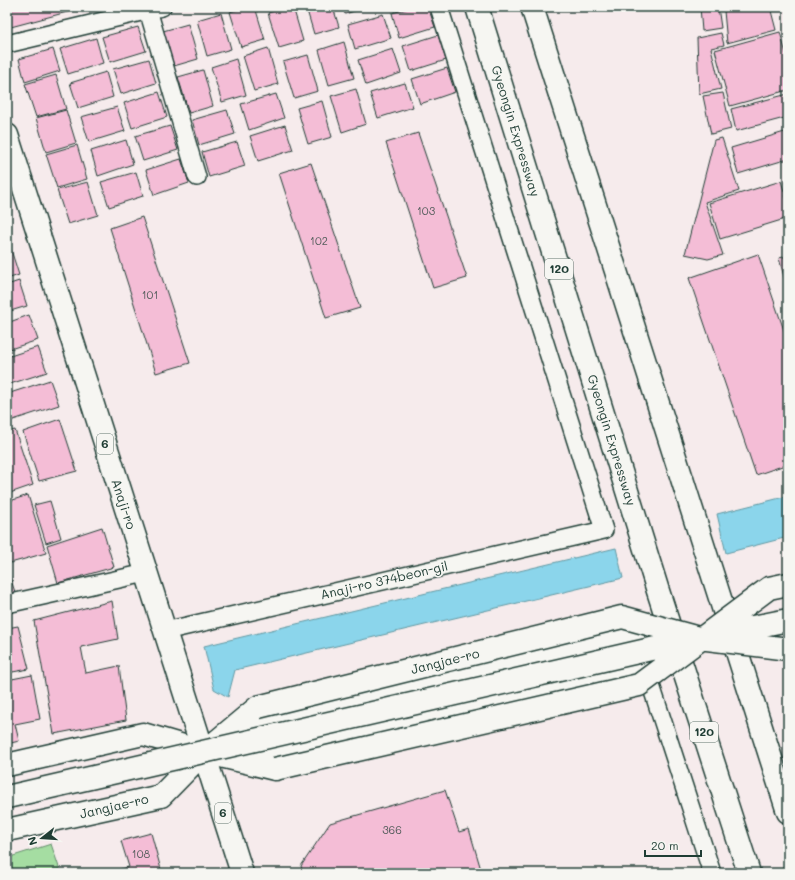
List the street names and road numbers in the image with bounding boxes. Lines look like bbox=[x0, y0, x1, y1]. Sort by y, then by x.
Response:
street label: Gyeongin Expressway bbox=[488, 63, 545, 199]
road number: 120 bbox=[545, 259, 573, 279]
street label: Gyeongin Expressway bbox=[584, 372, 641, 508]
road number: 6 bbox=[97, 434, 113, 454]
street label: Anaji-ro bbox=[108, 476, 141, 532]
street label: Anaji-ro 374beon-gil bbox=[318, 557, 449, 602]
street label: Jangjae-ro bbox=[409, 644, 481, 677]
road number: 120 bbox=[690, 722, 718, 742]
street label: Jangjae-ro bbox=[78, 789, 150, 822]
road number: 6 bbox=[215, 803, 231, 823]

